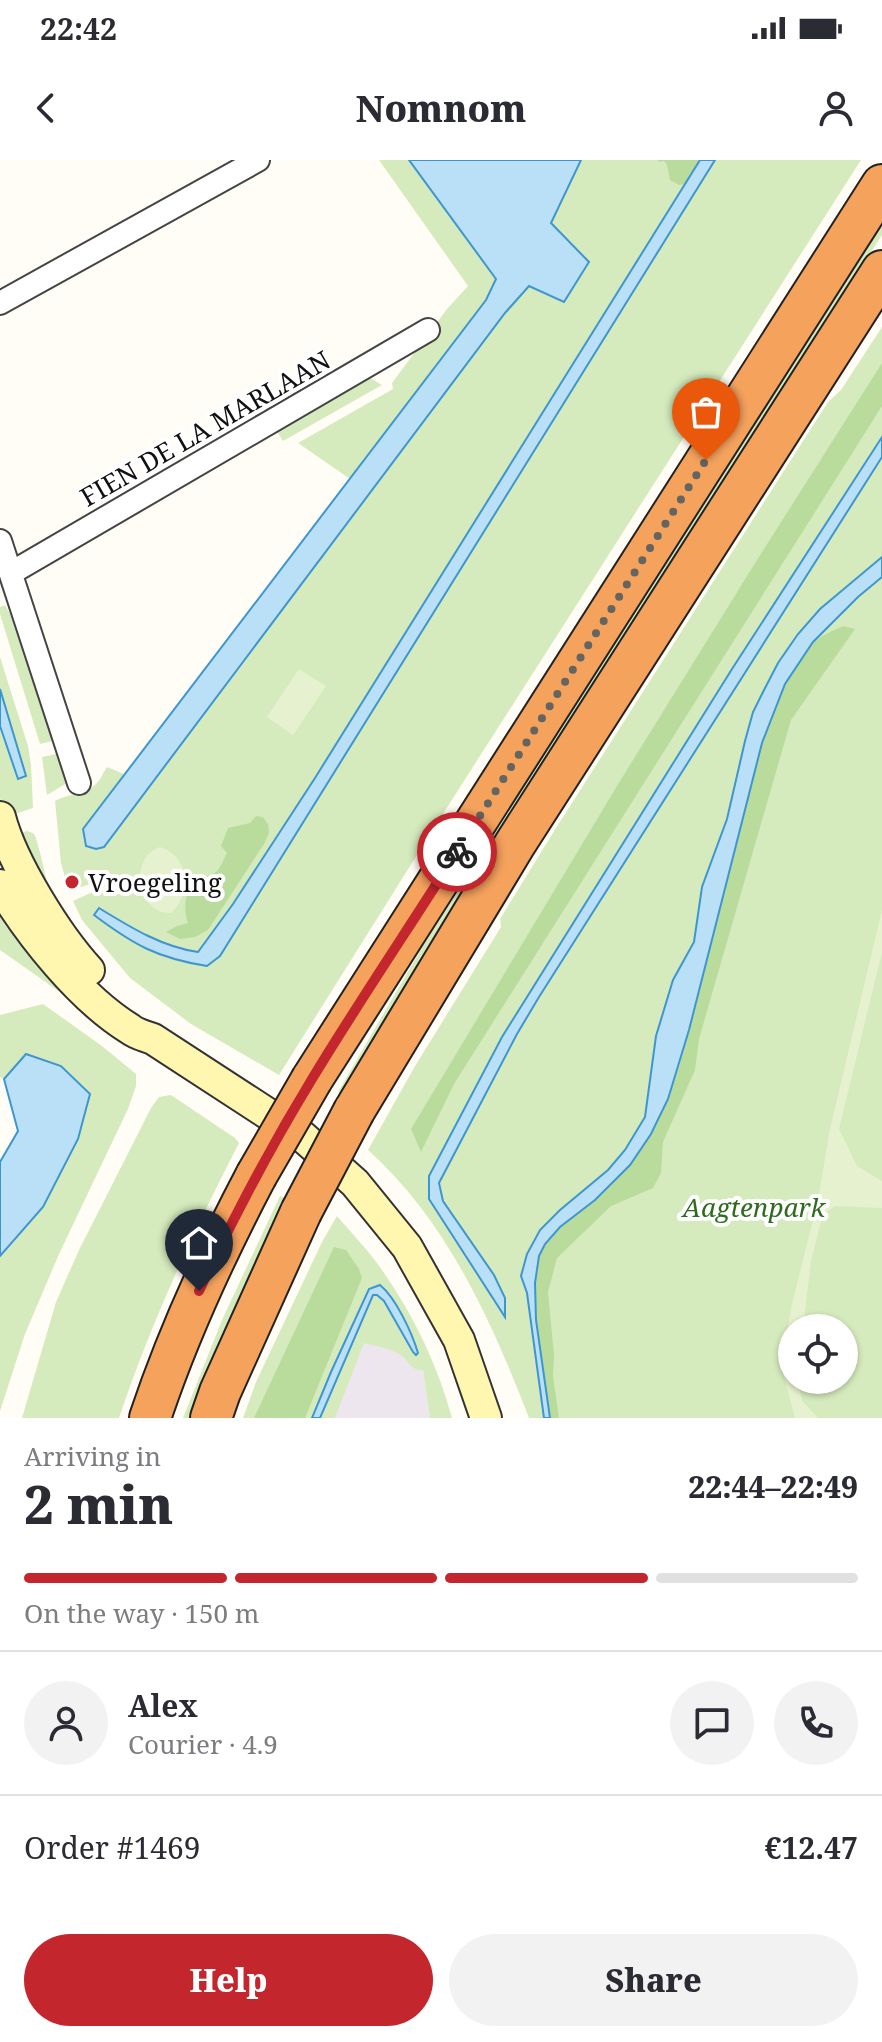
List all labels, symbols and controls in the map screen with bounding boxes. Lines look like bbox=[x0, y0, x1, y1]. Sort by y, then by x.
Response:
text: 22:42 bbox=[40, 8, 117, 49]
text: Nomnom bbox=[356, 84, 526, 133]
icon: back bbox=[24, 86, 68, 130]
icon: person bbox=[814, 86, 858, 130]
street label: FIEN DE LA MARLAAN bbox=[73, 342, 337, 514]
pin bbox=[672, 378, 740, 460]
icon: bag bbox=[684, 390, 728, 434]
courier bbox=[417, 812, 497, 892]
icon: bike bbox=[435, 830, 479, 874]
place label: Vroegeling bbox=[88, 864, 222, 900]
marker: Vroegeling bbox=[63, 873, 81, 891]
park label: Aagtenpark bbox=[681, 1189, 827, 1225]
pin bbox=[165, 1209, 233, 1291]
icon: home bbox=[177, 1221, 221, 1265]
map controls bbox=[778, 1314, 858, 1394]
button: locate bbox=[778, 1314, 858, 1394]
text: Arriving in bbox=[24, 1438, 161, 1474]
text: 22:44–22:49 bbox=[688, 1466, 858, 1507]
text: 2 min bbox=[24, 1468, 173, 1539]
text: On the way · 150 m bbox=[24, 1595, 259, 1631]
button: person bbox=[24, 1681, 108, 1765]
button: chat bbox=[670, 1681, 754, 1765]
button: phone bbox=[774, 1681, 858, 1765]
text: Alex bbox=[128, 1685, 198, 1726]
text: Courier · 4.9 bbox=[128, 1726, 278, 1762]
text: Order #1469 bbox=[24, 1827, 201, 1868]
text: €12.47 bbox=[765, 1827, 858, 1868]
button: Help bbox=[24, 1934, 433, 2026]
button: Share bbox=[449, 1934, 858, 2026]

